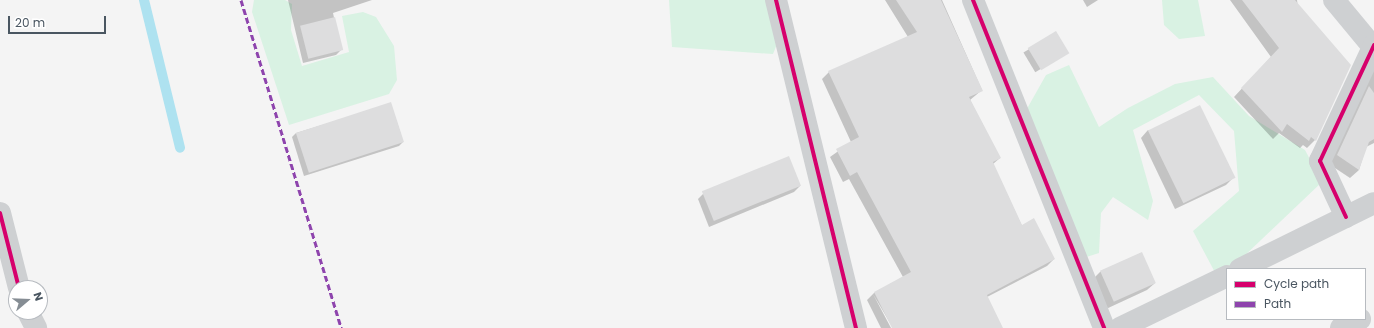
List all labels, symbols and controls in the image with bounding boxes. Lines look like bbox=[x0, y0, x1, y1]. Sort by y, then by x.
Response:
scale bar bbox=[10, 8, 108, 34]
text: 20 m bbox=[15, 14, 45, 31]
legend bbox=[1226, 268, 1366, 320]
text: Cycle path bbox=[1264, 275, 1329, 292]
north arrow bbox=[8, 280, 48, 320]
text: N bbox=[29, 290, 47, 303]
text: Path bbox=[1264, 295, 1291, 312]

